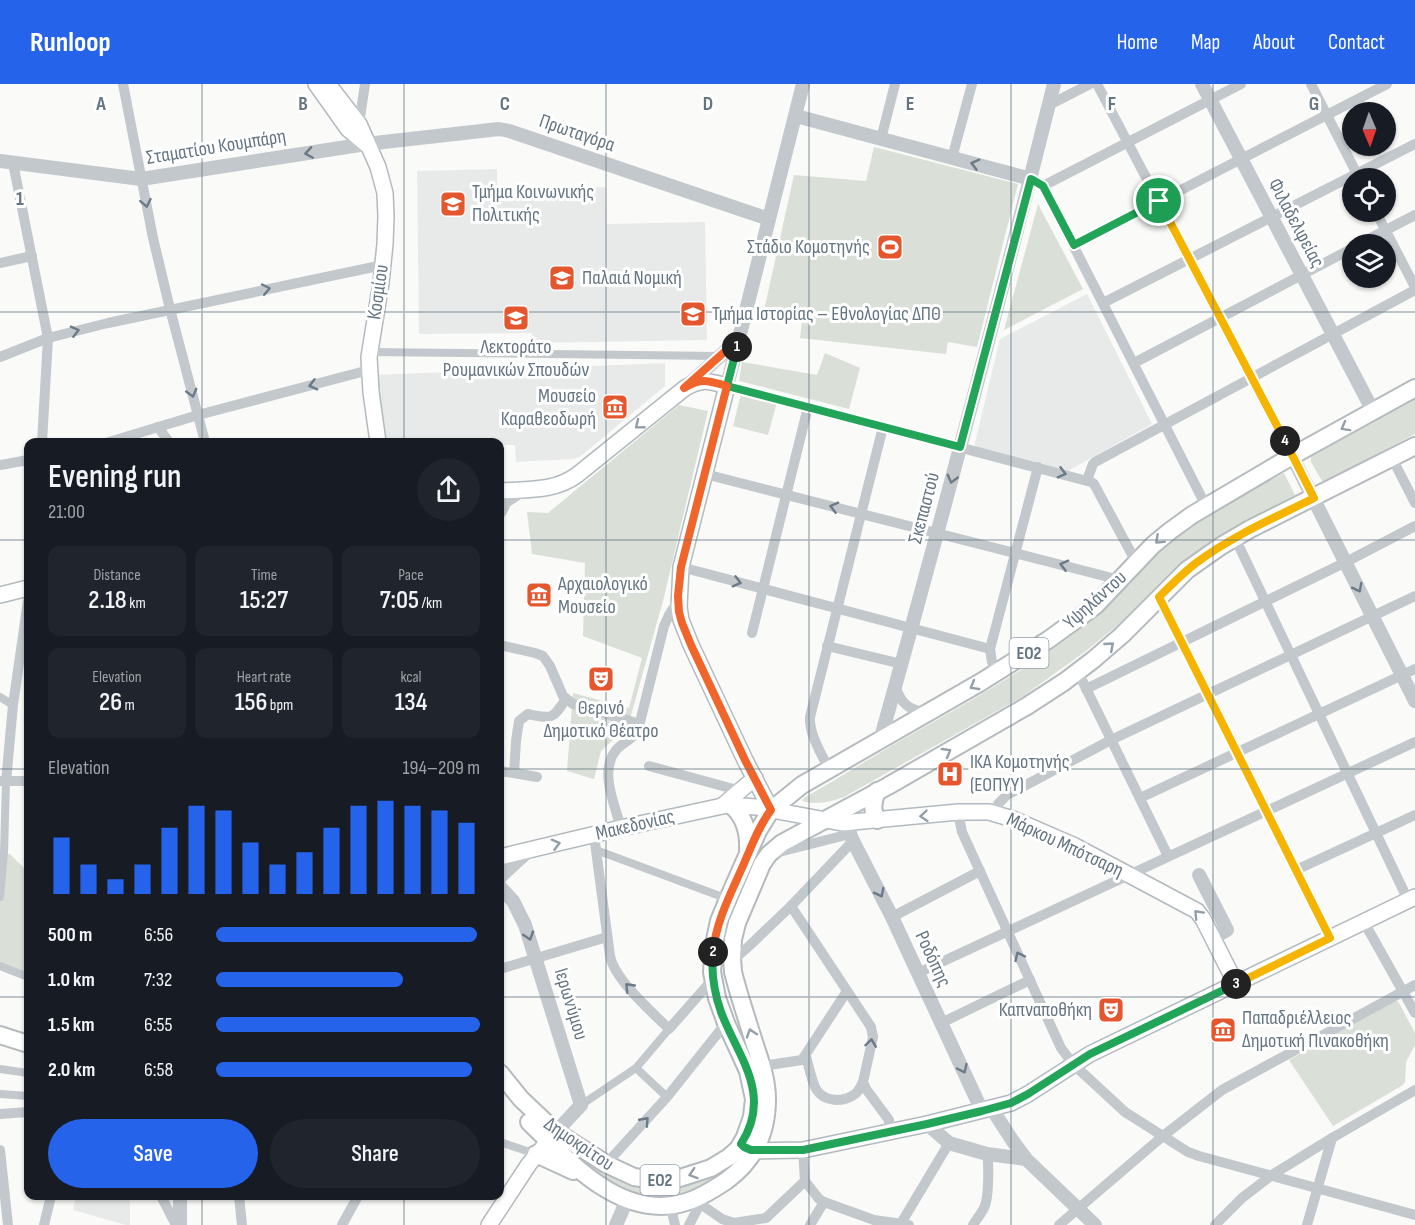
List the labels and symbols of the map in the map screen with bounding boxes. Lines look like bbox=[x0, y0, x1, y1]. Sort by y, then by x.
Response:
text: A bbox=[95, 92, 106, 116]
text: B bbox=[298, 92, 308, 116]
text: C bbox=[500, 92, 510, 116]
text: D bbox=[703, 92, 713, 116]
text: E bbox=[906, 92, 914, 116]
text: F bbox=[1108, 92, 1116, 116]
text: G bbox=[1309, 92, 1319, 116]
north arrow bbox=[1342, 102, 1396, 156]
street label: Πρωταγόρα bbox=[536, 109, 619, 157]
street label: Σταματίου Κουμπάρη bbox=[145, 124, 287, 170]
one-way arrow bbox=[304, 146, 313, 158]
one-way arrow bbox=[970, 158, 980, 171]
street label: Φιλαδελφείας bbox=[1262, 174, 1330, 272]
pin bbox=[1133, 175, 1184, 226]
place label: Τμήμα Κοινωνικής Πολιτικής bbox=[472, 180, 594, 227]
text: 1 bbox=[16, 187, 24, 211]
school or university icon: Τμήμα Κοινωνικής Πολιτικής bbox=[438, 189, 468, 219]
one-way arrow bbox=[139, 198, 152, 208]
sports icon: Στάδιο Κομοτηνής bbox=[875, 232, 905, 262]
place label: Στάδιο Κομοτηνής bbox=[747, 235, 870, 259]
street label: Κοσμίου bbox=[362, 263, 394, 321]
school or university icon: Παλαιά Νομική bbox=[547, 263, 577, 293]
place label: Παλαιά Νομική bbox=[582, 266, 682, 290]
one-way arrow bbox=[260, 284, 270, 297]
school or university icon: Τμήμα Ιστορίας – Εθνολογίας ΔΠΘ bbox=[678, 299, 708, 329]
place label: Τμήμα Ιστορίας – Εθνολογίας ΔΠΘ bbox=[712, 302, 941, 326]
school or university icon: Λεκτοράτο Ρουμανικών Σπουδών bbox=[501, 303, 531, 333]
one-way arrow bbox=[70, 326, 80, 339]
pin: 1 bbox=[722, 332, 752, 362]
place label: Λεκτοράτο Ρουμανικών Σπουδών bbox=[443, 335, 589, 382]
one-way arrow bbox=[308, 378, 318, 391]
place label: Μουσείο Καραθεοδωρή bbox=[501, 384, 596, 431]
one-way arrow bbox=[185, 387, 198, 397]
museum icon: Μουσείο Καραθεοδωρή bbox=[600, 392, 630, 422]
one-way arrow bbox=[635, 418, 646, 429]
one-way arrow bbox=[1341, 419, 1351, 431]
pin: 4 bbox=[1270, 426, 1300, 456]
one-way arrow bbox=[1057, 466, 1067, 479]
street label: Σκεπαστού bbox=[903, 470, 945, 546]
one-way arrow bbox=[947, 474, 959, 484]
one-way arrow bbox=[829, 501, 839, 514]
one-way arrow bbox=[1155, 533, 1166, 544]
one-way arrow bbox=[1059, 560, 1069, 573]
street label: Υψηλάντου bbox=[1059, 565, 1131, 635]
place label: Αρχαιολογικό Μουσείο bbox=[557, 572, 648, 619]
one-way arrow bbox=[732, 574, 742, 587]
museum icon: Αρχαιολογικό Μουσείο bbox=[524, 580, 554, 610]
one-way arrow bbox=[1351, 582, 1363, 593]
road number: ΕΟ2 bbox=[1010, 638, 1048, 668]
one-way arrow bbox=[1103, 642, 1114, 653]
theatre icon: Θερινό Δημοτικό Θέατρο bbox=[586, 664, 616, 694]
one-way arrow bbox=[970, 679, 980, 690]
place label: Θερινό Δημοτικό Θέατρο bbox=[543, 696, 659, 743]
one-way arrow bbox=[940, 748, 951, 759]
place label: ΙΚΑ Κομοτηνής (ΕΟΠΥΥ) bbox=[970, 750, 1070, 797]
hospital icon: ΙΚΑ Κομοτηνής (ΕΟΠΥΥ) bbox=[935, 759, 965, 789]
street label: Μακεδονίας bbox=[593, 804, 677, 846]
street label: Μάρκου Μπότσαρη bbox=[1003, 807, 1127, 883]
one-way arrow bbox=[919, 809, 928, 822]
one-way arrow bbox=[551, 838, 561, 851]
one-way arrow bbox=[872, 886, 884, 897]
one-way arrow bbox=[1194, 911, 1205, 921]
street label: Ροδόπης bbox=[910, 927, 956, 991]
one-way arrow bbox=[522, 930, 534, 941]
pin: 2 bbox=[698, 937, 728, 967]
one-way arrow bbox=[1014, 951, 1026, 962]
street label: Ιερωνύμου bbox=[549, 965, 593, 1043]
pin: 3 bbox=[1221, 969, 1251, 999]
one-way arrow bbox=[625, 983, 636, 994]
theatre icon: Καπναποθήκη bbox=[1096, 995, 1126, 1025]
place label: Καπναποθήκη bbox=[999, 998, 1092, 1022]
place label: Παπαδριέλλειος Δημοτική Πινακοθήκη bbox=[1242, 1006, 1389, 1053]
museum icon: Παπαδριέλλειος Δημοτική Πινακοθήκη bbox=[1208, 1015, 1238, 1045]
one-way arrow bbox=[746, 1028, 759, 1039]
one-way arrow bbox=[864, 1038, 876, 1047]
one-way arrow bbox=[955, 1063, 967, 1074]
street label: Δημοκρίτου bbox=[539, 1112, 619, 1176]
one-way arrow bbox=[638, 1117, 649, 1128]
road number: ΕΟ2 bbox=[640, 1165, 680, 1195]
one-way arrow bbox=[688, 1167, 699, 1179]

